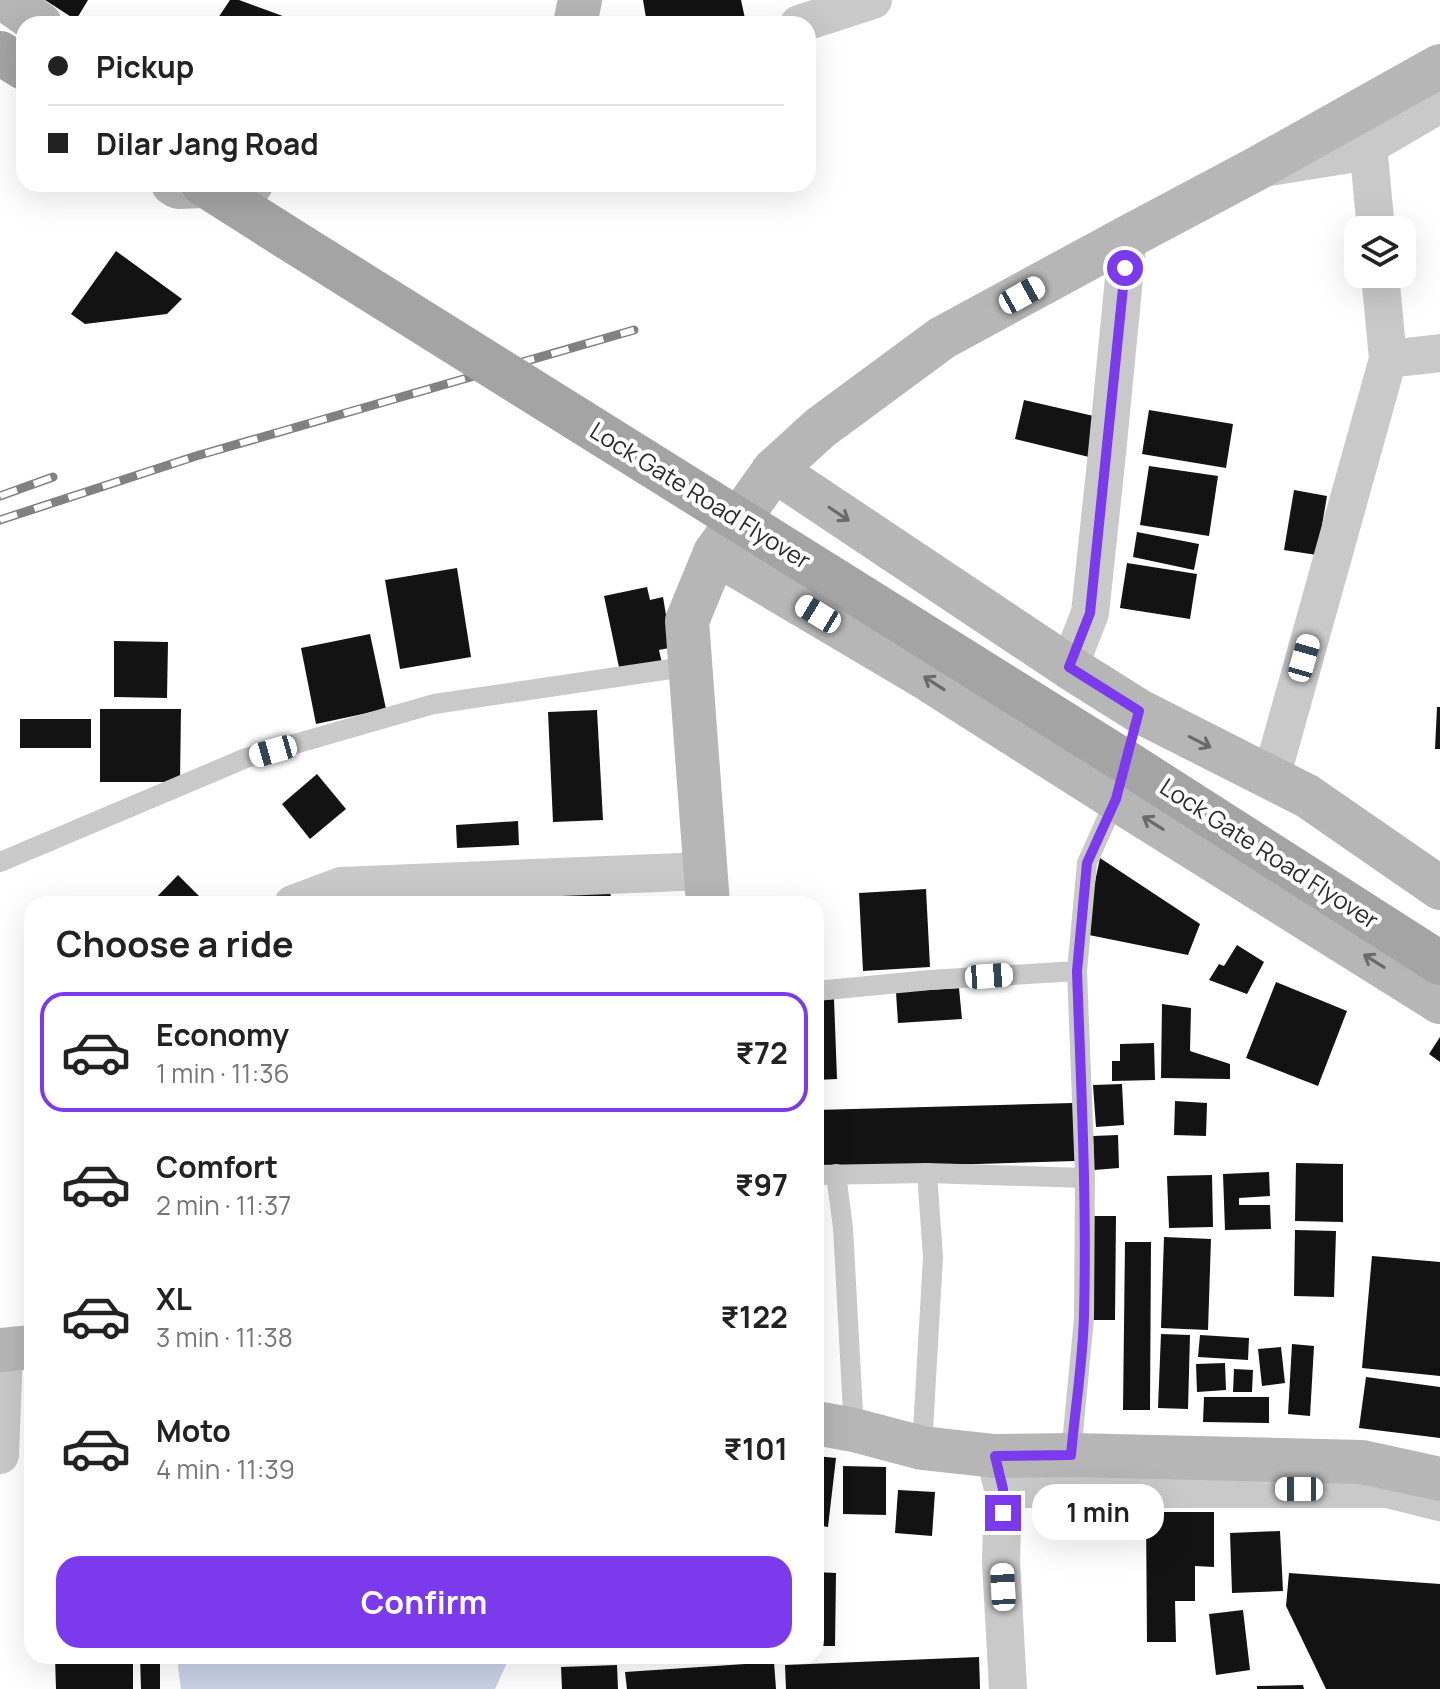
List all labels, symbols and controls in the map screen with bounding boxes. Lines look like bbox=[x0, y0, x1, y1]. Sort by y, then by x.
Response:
text: Pickup bbox=[96, 46, 194, 87]
text: Dilar Jang Road bbox=[96, 123, 319, 164]
map controls bbox=[1344, 216, 1416, 288]
button: layers bbox=[1344, 216, 1416, 288]
route start bbox=[1107, 250, 1143, 286]
car bbox=[995, 273, 1049, 317]
street label: Lock Gate Road Flyover bbox=[584, 413, 818, 576]
one-way arrow bbox=[827, 505, 849, 522]
car bbox=[791, 591, 845, 637]
car bbox=[1286, 632, 1322, 684]
one-way arrow bbox=[923, 675, 946, 691]
car bbox=[247, 733, 299, 769]
one-way arrow bbox=[1188, 735, 1212, 750]
street label: Lock Gate Road Flyover bbox=[1154, 770, 1386, 936]
one-way arrow bbox=[1142, 814, 1165, 830]
text: Choose a ride bbox=[56, 919, 294, 968]
one-way arrow bbox=[1363, 953, 1386, 969]
car bbox=[964, 962, 1014, 990]
text: Economy bbox=[156, 1014, 289, 1055]
icon: car bbox=[60, 1016, 132, 1088]
text: ₹72 bbox=[736, 1032, 788, 1073]
text: 1 min · 11:36 bbox=[156, 1055, 290, 1091]
text: Comfort bbox=[156, 1146, 278, 1187]
icon: car bbox=[60, 1148, 132, 1220]
text: ₹97 bbox=[735, 1164, 788, 1205]
text: 2 min · 11:37 bbox=[156, 1187, 291, 1223]
text: XL bbox=[156, 1278, 192, 1319]
icon: car bbox=[60, 1280, 132, 1352]
text: ₹122 bbox=[721, 1296, 788, 1337]
text: 3 min · 11:38 bbox=[156, 1319, 293, 1355]
text: Moto bbox=[156, 1410, 231, 1451]
icon: car bbox=[60, 1412, 132, 1484]
text: ₹101 bbox=[723, 1428, 788, 1469]
text: 4 min · 11:39 bbox=[156, 1451, 295, 1487]
car bbox=[1275, 1477, 1323, 1501]
callout: 1 min bbox=[1031, 1485, 1163, 1541]
text: 1 min bbox=[1066, 1494, 1130, 1530]
route end bbox=[985, 1495, 1021, 1531]
button: Confirm bbox=[56, 1556, 792, 1648]
car bbox=[990, 1562, 1016, 1612]

